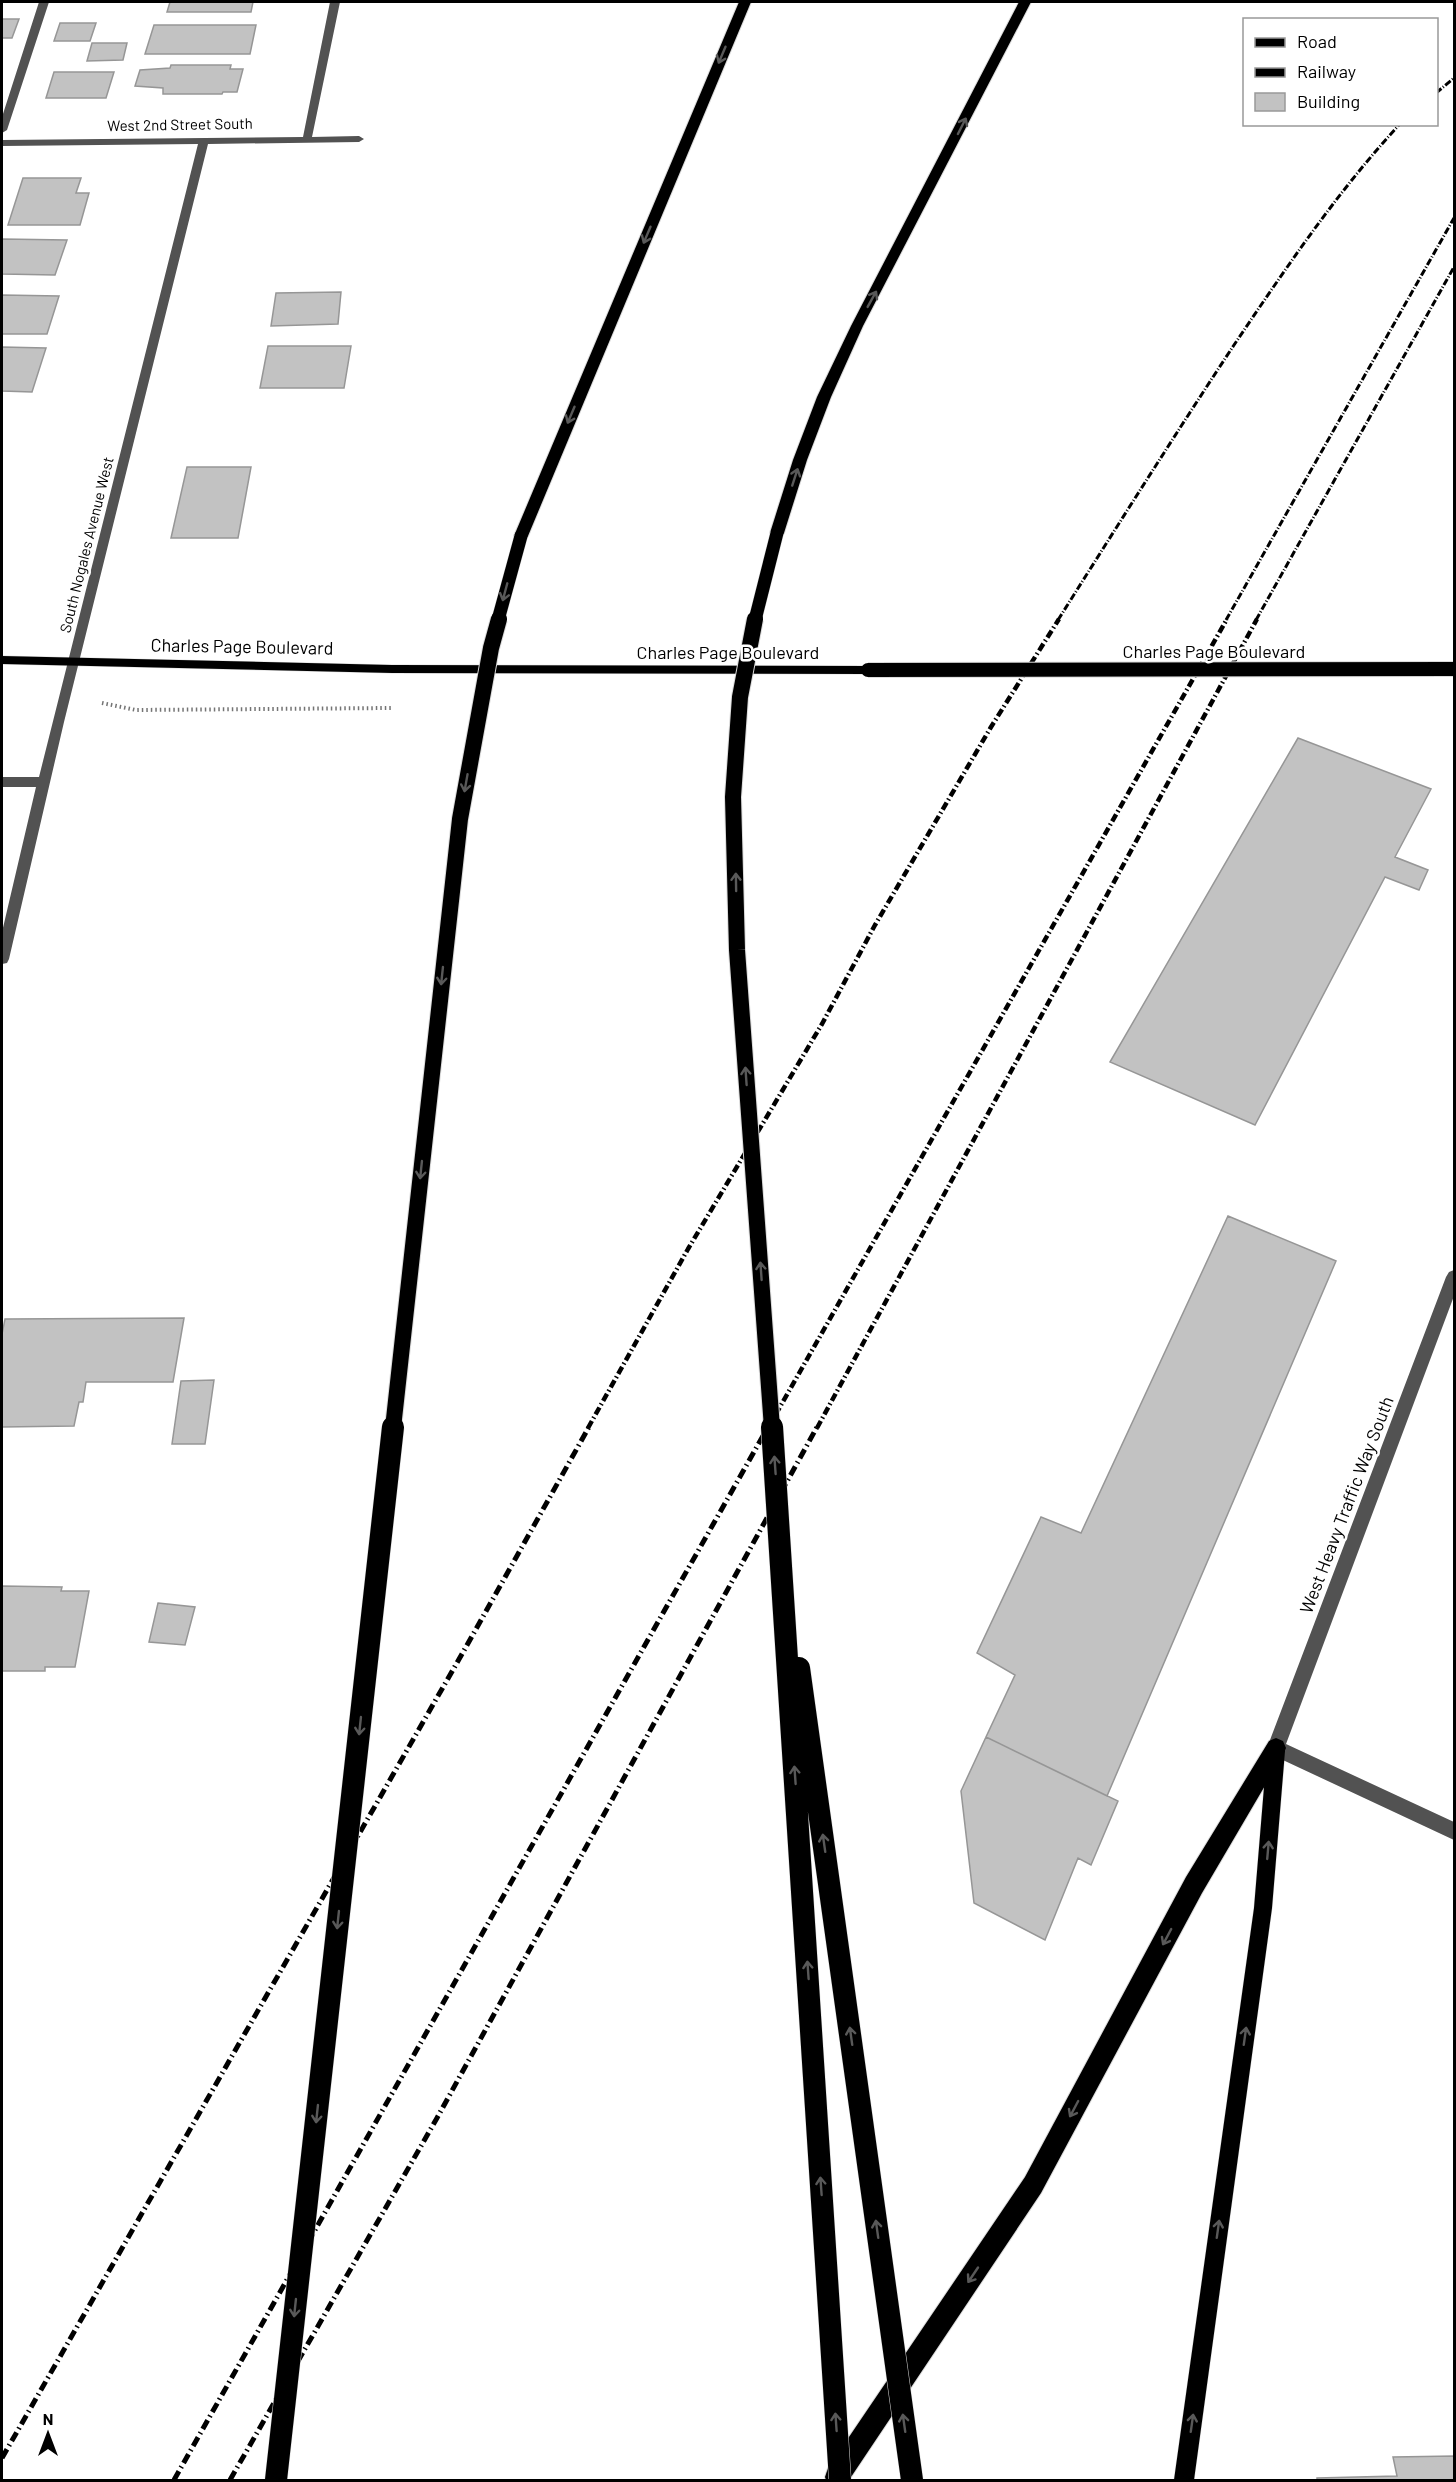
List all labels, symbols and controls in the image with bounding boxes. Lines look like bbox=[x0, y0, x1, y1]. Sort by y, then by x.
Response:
legend bbox=[1243, 18, 1438, 126]
text: Road bbox=[1297, 30, 1337, 52]
one-way arrow bbox=[716, 46, 727, 64]
text: Railway bbox=[1297, 60, 1356, 82]
text: Building bbox=[1297, 90, 1360, 112]
street label: West 2nd Street South bbox=[107, 114, 253, 134]
one-way arrow bbox=[956, 117, 968, 135]
one-way arrow bbox=[641, 226, 652, 244]
one-way arrow bbox=[866, 291, 878, 308]
one-way arrow bbox=[565, 406, 576, 424]
street label: South Nogales Avenue West bbox=[55, 455, 117, 635]
one-way arrow bbox=[790, 468, 801, 487]
one-way arrow bbox=[499, 582, 511, 601]
street label: Charles Page Boulevard bbox=[150, 633, 334, 659]
street label: Charles Page Boulevard bbox=[1123, 640, 1305, 662]
street label: Charles Page Boulevard bbox=[637, 641, 819, 663]
one-way arrow bbox=[460, 773, 471, 792]
one-way arrow bbox=[730, 872, 741, 892]
one-way arrow bbox=[436, 966, 447, 986]
one-way arrow bbox=[740, 1067, 751, 1087]
one-way arrow bbox=[415, 1160, 426, 1180]
one-way arrow bbox=[755, 1261, 766, 1281]
street label: West Heavy Traffic Way South bbox=[1294, 1393, 1398, 1616]
one-way arrow bbox=[769, 1456, 780, 1476]
one-way arrow bbox=[354, 1716, 365, 1736]
one-way arrow bbox=[790, 1766, 801, 1786]
one-way arrow bbox=[818, 1834, 829, 1854]
one-way arrow bbox=[1262, 1840, 1273, 1860]
one-way arrow bbox=[332, 1910, 343, 1930]
one-way arrow bbox=[1161, 1928, 1173, 1945]
one-way arrow bbox=[802, 1961, 813, 1981]
one-way arrow bbox=[845, 2027, 856, 2047]
one-way arrow bbox=[1240, 2027, 1251, 2047]
one-way arrow bbox=[1068, 2099, 1080, 2117]
one-way arrow bbox=[311, 2104, 322, 2123]
one-way arrow bbox=[816, 2176, 827, 2196]
one-way arrow bbox=[872, 2220, 883, 2240]
one-way arrow bbox=[1213, 2220, 1224, 2240]
one-way arrow bbox=[967, 2266, 979, 2283]
one-way arrow bbox=[290, 2297, 301, 2317]
north arrow bbox=[18, 2404, 78, 2464]
text: N bbox=[43, 2409, 53, 2428]
one-way arrow bbox=[831, 2413, 842, 2433]
one-way arrow bbox=[899, 2413, 910, 2433]
one-way arrow bbox=[1186, 2413, 1197, 2433]

